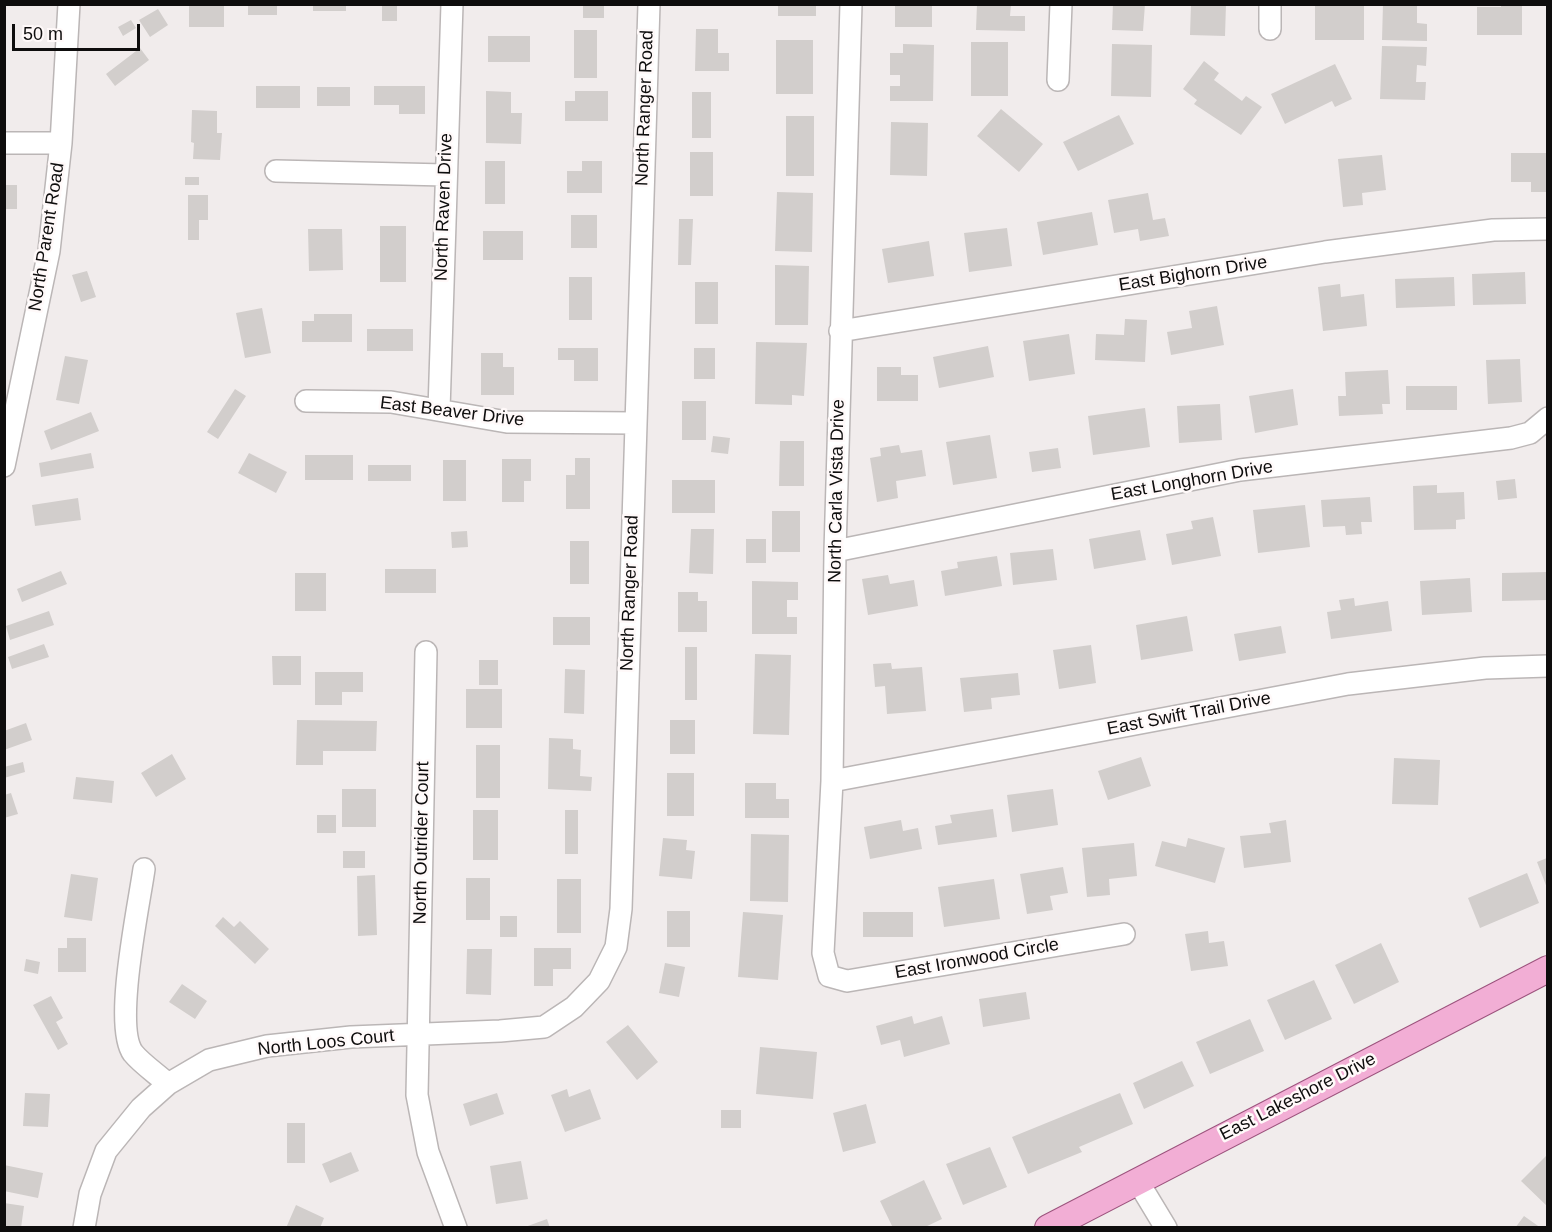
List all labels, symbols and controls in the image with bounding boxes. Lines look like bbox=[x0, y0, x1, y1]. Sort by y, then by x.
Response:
scale bar bbox=[15, 12, 142, 50]
text: 50 m bbox=[23, 24, 63, 44]
street label: North Ranger Road bbox=[631, 30, 659, 186]
street label: North Raven Drive bbox=[431, 133, 457, 281]
street label: North Parent Road bbox=[25, 161, 69, 313]
street label: East Bighorn Drive bbox=[1117, 252, 1269, 296]
street label: East Beaver Drive bbox=[379, 392, 525, 432]
street label: North Carla Vista Drive bbox=[825, 399, 849, 583]
street label: East Longhorn Drive bbox=[1109, 456, 1275, 506]
street label: North Ranger Road bbox=[616, 515, 644, 671]
street label: East Swift Trail Drive bbox=[1105, 688, 1273, 740]
street label: North Outrider Court bbox=[410, 761, 434, 925]
street label: East Ironwood Circle bbox=[893, 934, 1061, 984]
street label: North Loos Court bbox=[257, 1025, 395, 1061]
street label: East Lakeshore Drive bbox=[1216, 1048, 1380, 1146]

